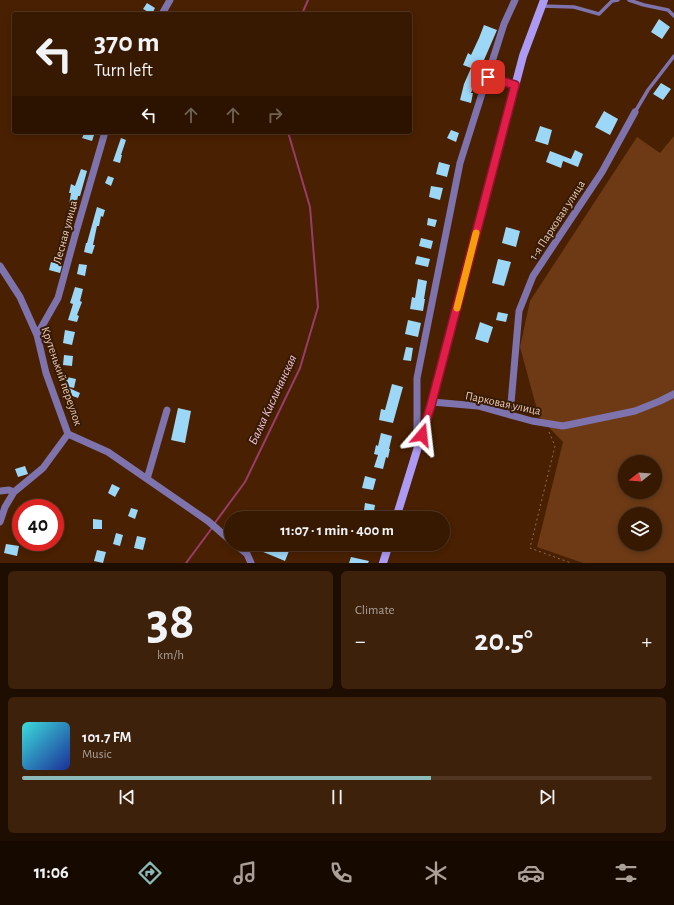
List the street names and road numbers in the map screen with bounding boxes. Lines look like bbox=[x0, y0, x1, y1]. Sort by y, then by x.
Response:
street label: 1-я Парковая улица bbox=[527, 178, 588, 263]
street label: Лесная улица bbox=[51, 199, 80, 265]
street label: Крутенький переулок bbox=[38, 325, 85, 428]
street label: Парковая улица bbox=[464, 389, 543, 418]

